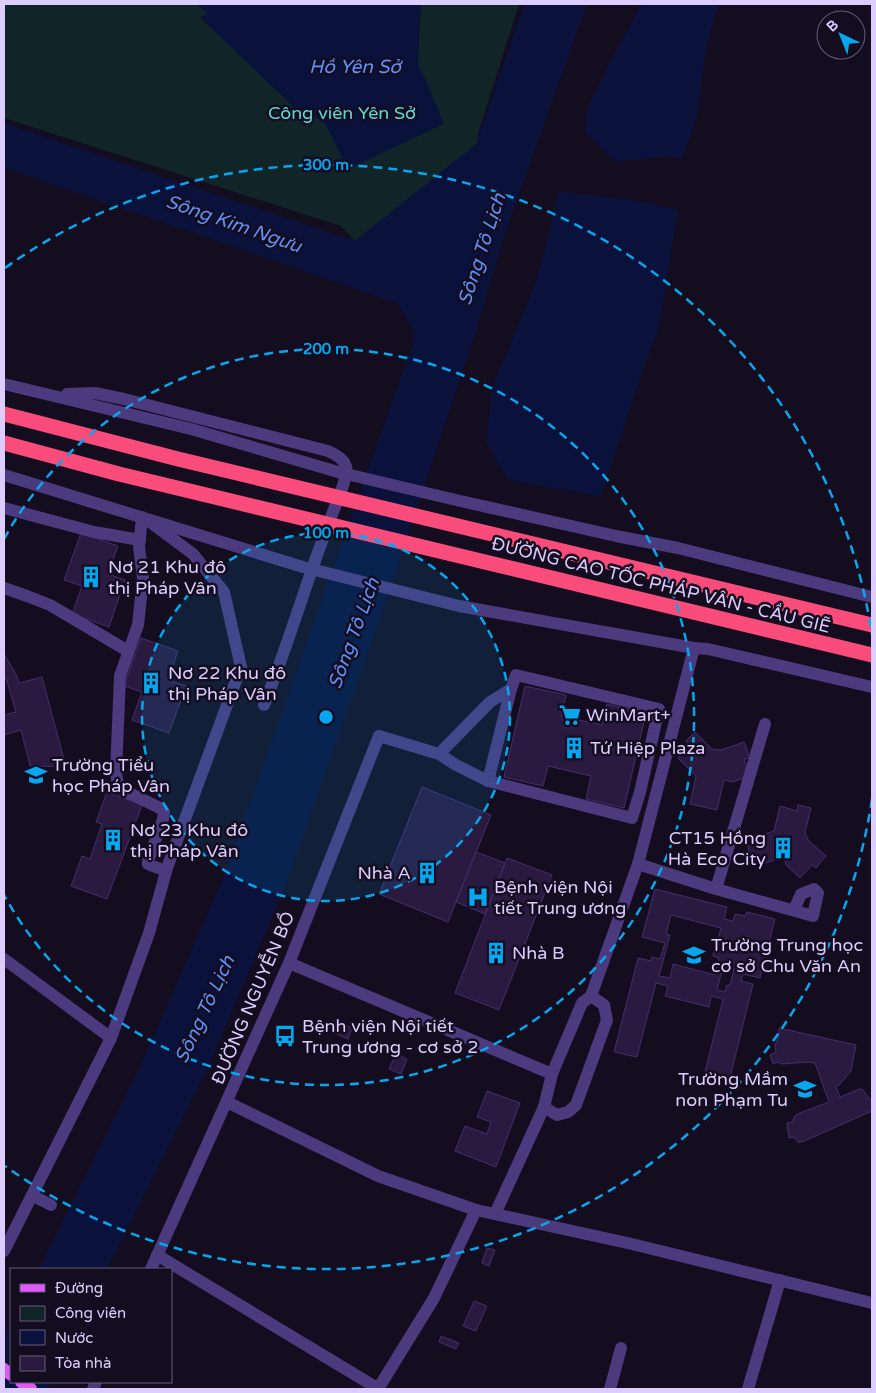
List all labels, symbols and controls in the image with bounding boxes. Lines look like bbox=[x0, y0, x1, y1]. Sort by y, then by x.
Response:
north arrow bbox=[816, 10, 866, 60]
text: B bbox=[823, 16, 842, 35]
water label: Hồ Yên Sở bbox=[309, 56, 403, 78]
park label: Công viên Yên Sở bbox=[268, 102, 416, 124]
text: 300 m bbox=[303, 156, 349, 174]
water label: Sông Kim Ngưu bbox=[163, 190, 306, 258]
water label: Sông Tô Lịch bbox=[454, 190, 510, 308]
text: 200 m bbox=[303, 340, 349, 358]
text: 100 m bbox=[303, 524, 349, 542]
street label: ĐƯỜNG CAO TỐC PHÁP VÂN - CẦU GIẼ bbox=[489, 532, 833, 638]
place label: Nơ 21 Khu đô thị Pháp Vân bbox=[108, 556, 226, 599]
building icon: Nơ 21 Khu đô thị Pháp Vân bbox=[78, 564, 104, 590]
water label: Sông Tô Lịch bbox=[324, 575, 384, 692]
place label: Nơ 22 Khu đô thị Pháp Vân bbox=[168, 662, 286, 705]
building icon: Nơ 22 Khu đô thị Pháp Vân bbox=[138, 670, 164, 696]
supermarket icon: WinMart+ bbox=[557, 702, 583, 728]
place label: WinMart+ bbox=[586, 704, 671, 726]
centre of rings bbox=[317, 708, 335, 726]
building icon: Tứ Hiệp Plaza bbox=[561, 735, 587, 761]
place label: Tứ Hiệp Plaza bbox=[590, 737, 706, 759]
place label: Trường Tiểu học Pháp Vân bbox=[52, 754, 170, 797]
school or university icon: Trường Tiểu học Pháp Vân bbox=[23, 762, 49, 788]
place label: Nơ 23 Khu đô thị Pháp Vân bbox=[130, 819, 248, 862]
building icon: Nơ 23 Khu đô thị Pháp Vân bbox=[100, 827, 126, 853]
place label: CT15 Hồng Hà Eco City bbox=[668, 827, 766, 870]
building icon: CT15 Hồng Hà Eco City bbox=[770, 835, 796, 861]
building icon: Nhà A bbox=[414, 860, 440, 886]
place label: Nhà A bbox=[358, 862, 411, 884]
place label: Bệnh viện Nội tiết Trung ương bbox=[494, 876, 626, 919]
hospital icon: Bệnh viện Nội tiết Trung ương bbox=[465, 884, 491, 910]
street label: ĐƯỜNG NGUYỄN BỒ bbox=[207, 908, 299, 1088]
place label: Trường Trung học cơ sở Chu Văn An bbox=[711, 934, 863, 977]
building icon: Nhà B bbox=[483, 940, 509, 966]
place label: Nhà B bbox=[512, 942, 565, 964]
school or university icon: Trường Trung học cơ sở Chu Văn An bbox=[681, 942, 707, 968]
water label: Sông Tô Lịch bbox=[170, 952, 240, 1067]
place label: Bệnh viện Nội tiết Trung ương - cơ sở 2 bbox=[302, 1015, 479, 1058]
bus stop icon: Bệnh viện Nội tiết Trung ương - cơ sở 2 bbox=[272, 1023, 298, 1049]
place label: Trường Mầm non Phạm Tu bbox=[675, 1068, 788, 1111]
school or university icon: Trường Mầm non Phạm Tu bbox=[792, 1076, 818, 1102]
legend bbox=[10, 1268, 172, 1383]
text: Đường bbox=[55, 1279, 103, 1297]
text: Công viên bbox=[55, 1304, 126, 1322]
text: Nước bbox=[55, 1329, 93, 1347]
text: Tòa nhà bbox=[55, 1354, 111, 1372]

